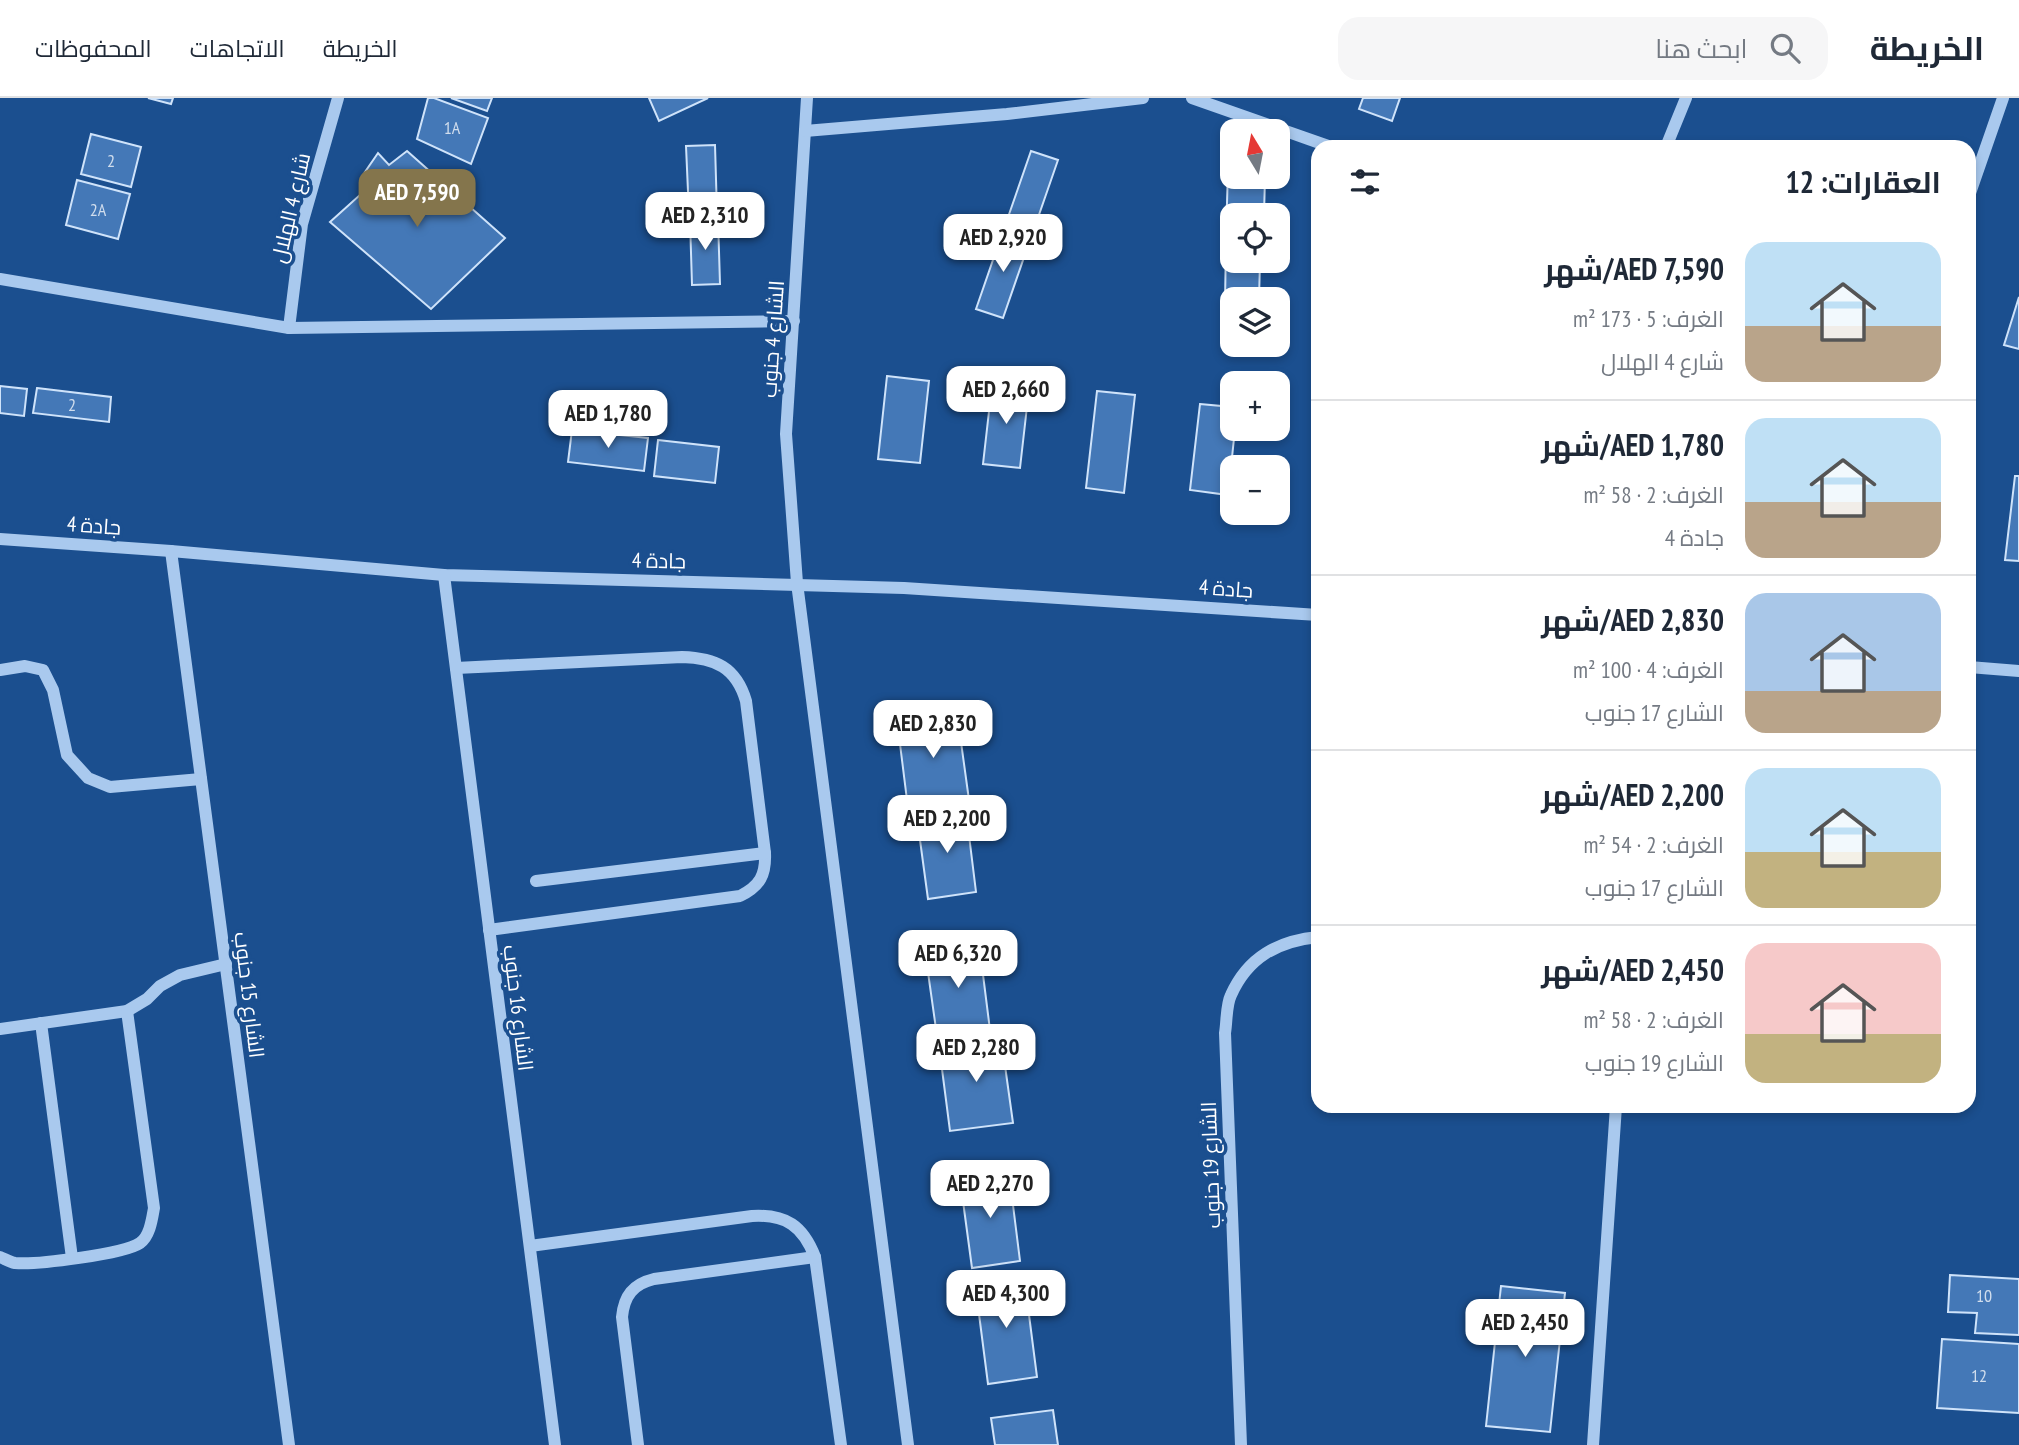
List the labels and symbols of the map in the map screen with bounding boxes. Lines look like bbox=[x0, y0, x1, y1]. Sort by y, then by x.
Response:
house number: 1A bbox=[444, 116, 461, 139]
north arrow bbox=[1220, 119, 1290, 189]
house number: 2 bbox=[107, 149, 115, 172]
street label: شارع 4 الهلال bbox=[265, 150, 317, 266]
pin: AED 7,590 bbox=[337, 170, 497, 229]
pin: AED 2,310 bbox=[625, 192, 785, 252]
house number: 2A bbox=[90, 198, 107, 221]
pin: AED 2,920 bbox=[923, 214, 1083, 274]
street label: الشارع 4 جنوب bbox=[755, 279, 791, 399]
pin: AED 2,660 bbox=[926, 366, 1086, 426]
pin: AED 1,780 bbox=[528, 390, 688, 450]
house number: 2 bbox=[68, 393, 76, 416]
street label: جادة 4 bbox=[66, 510, 122, 541]
street label: جادة 4 bbox=[632, 547, 686, 574]
street label: جادة 4 bbox=[1198, 573, 1254, 604]
pin: AED 2,830 bbox=[853, 700, 1013, 760]
pin: AED 2,200 bbox=[867, 796, 1027, 855]
street label: الشارع 15 جنوب bbox=[227, 930, 271, 1060]
pin: AED 6,320 bbox=[878, 930, 1038, 990]
street label: الشارع 16 جنوب bbox=[496, 943, 540, 1073]
pin: AED 2,280 bbox=[896, 1024, 1056, 1084]
street label: الشارع 19 جنوب bbox=[1195, 1101, 1227, 1229]
pin: AED 2,270 bbox=[910, 1160, 1070, 1220]
pin: AED 4,300 bbox=[926, 1270, 1086, 1330]
house number: 10 bbox=[1976, 1284, 1992, 1307]
pin: AED 2,450 bbox=[1445, 1300, 1605, 1359]
house number: 12 bbox=[1971, 1364, 1987, 1387]

